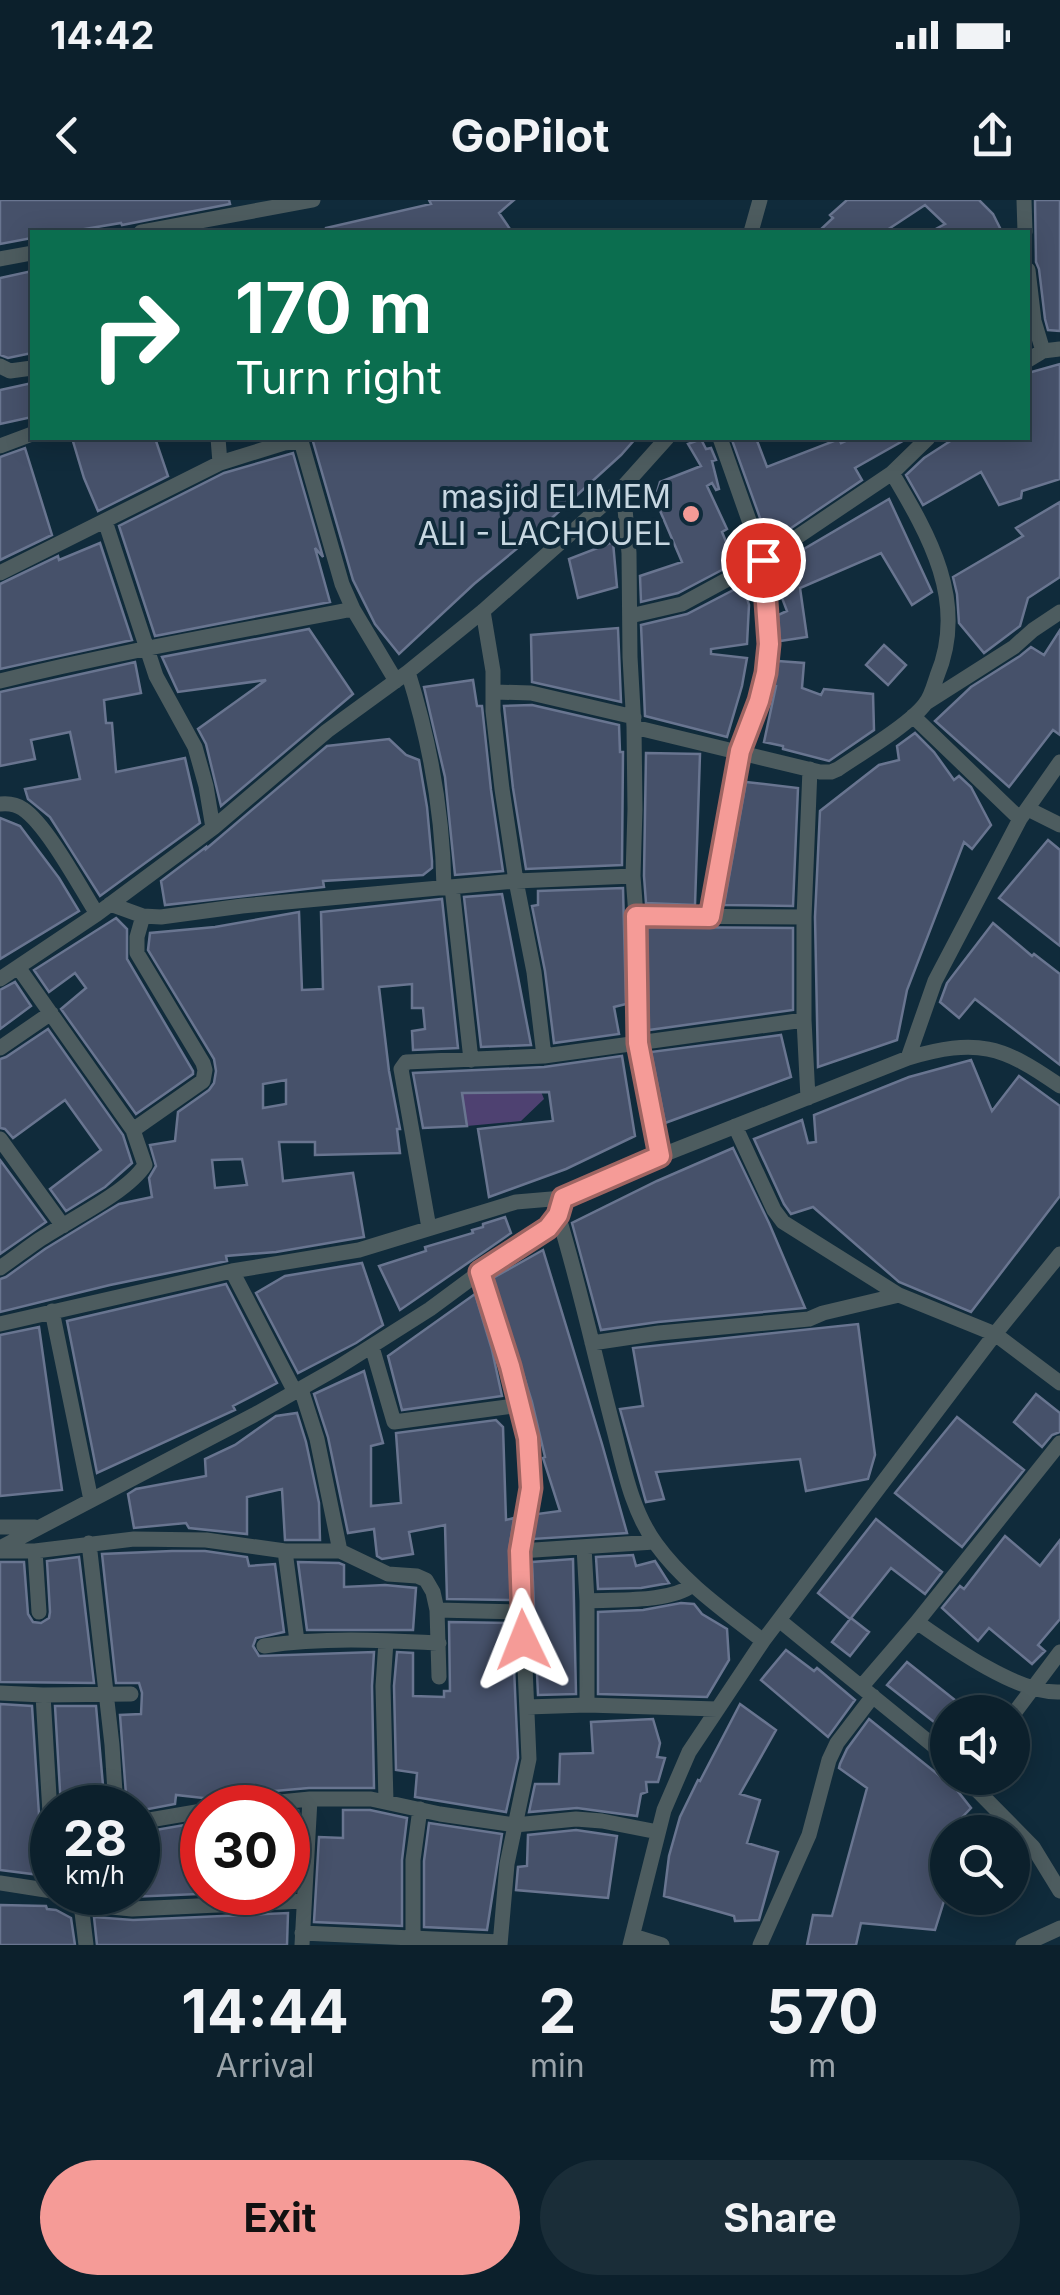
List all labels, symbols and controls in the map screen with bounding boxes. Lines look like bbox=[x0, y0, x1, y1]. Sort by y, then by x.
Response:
text: 14:42 bbox=[50, 12, 154, 58]
icon: back bbox=[40, 108, 95, 163]
text: GoPilot bbox=[451, 108, 610, 163]
icon: share bbox=[965, 108, 1020, 163]
text: 170 m bbox=[235, 265, 432, 350]
icon: right bbox=[70, 270, 200, 400]
text: Turn right bbox=[235, 350, 442, 405]
place label: masjid ELIMEM ALI - LACHOUEL bbox=[418, 477, 671, 553]
marker: masjid ELIMEM ALI - LACHOUEL bbox=[680, 503, 702, 525]
pin bbox=[721, 518, 806, 603]
icon: arrive bbox=[736, 533, 791, 588]
position arrow bbox=[471, 1588, 575, 1692]
map controls bbox=[930, 1695, 1030, 1915]
button: sound bbox=[930, 1695, 1030, 1795]
speed limit sign: 30 bbox=[180, 1785, 310, 1915]
text: 28 bbox=[63, 1808, 127, 1868]
button: search bbox=[930, 1815, 1030, 1915]
text: km/h bbox=[65, 1860, 125, 1890]
text: 14:44 bbox=[181, 1975, 349, 2047]
text: 2 bbox=[539, 1975, 576, 2047]
text: 570 bbox=[766, 1975, 879, 2047]
text: Arrival bbox=[216, 2046, 314, 2085]
text: min bbox=[530, 2046, 585, 2085]
text: m bbox=[808, 2046, 836, 2085]
button: Exit bbox=[40, 2160, 520, 2275]
button: Share bbox=[540, 2160, 1020, 2275]

